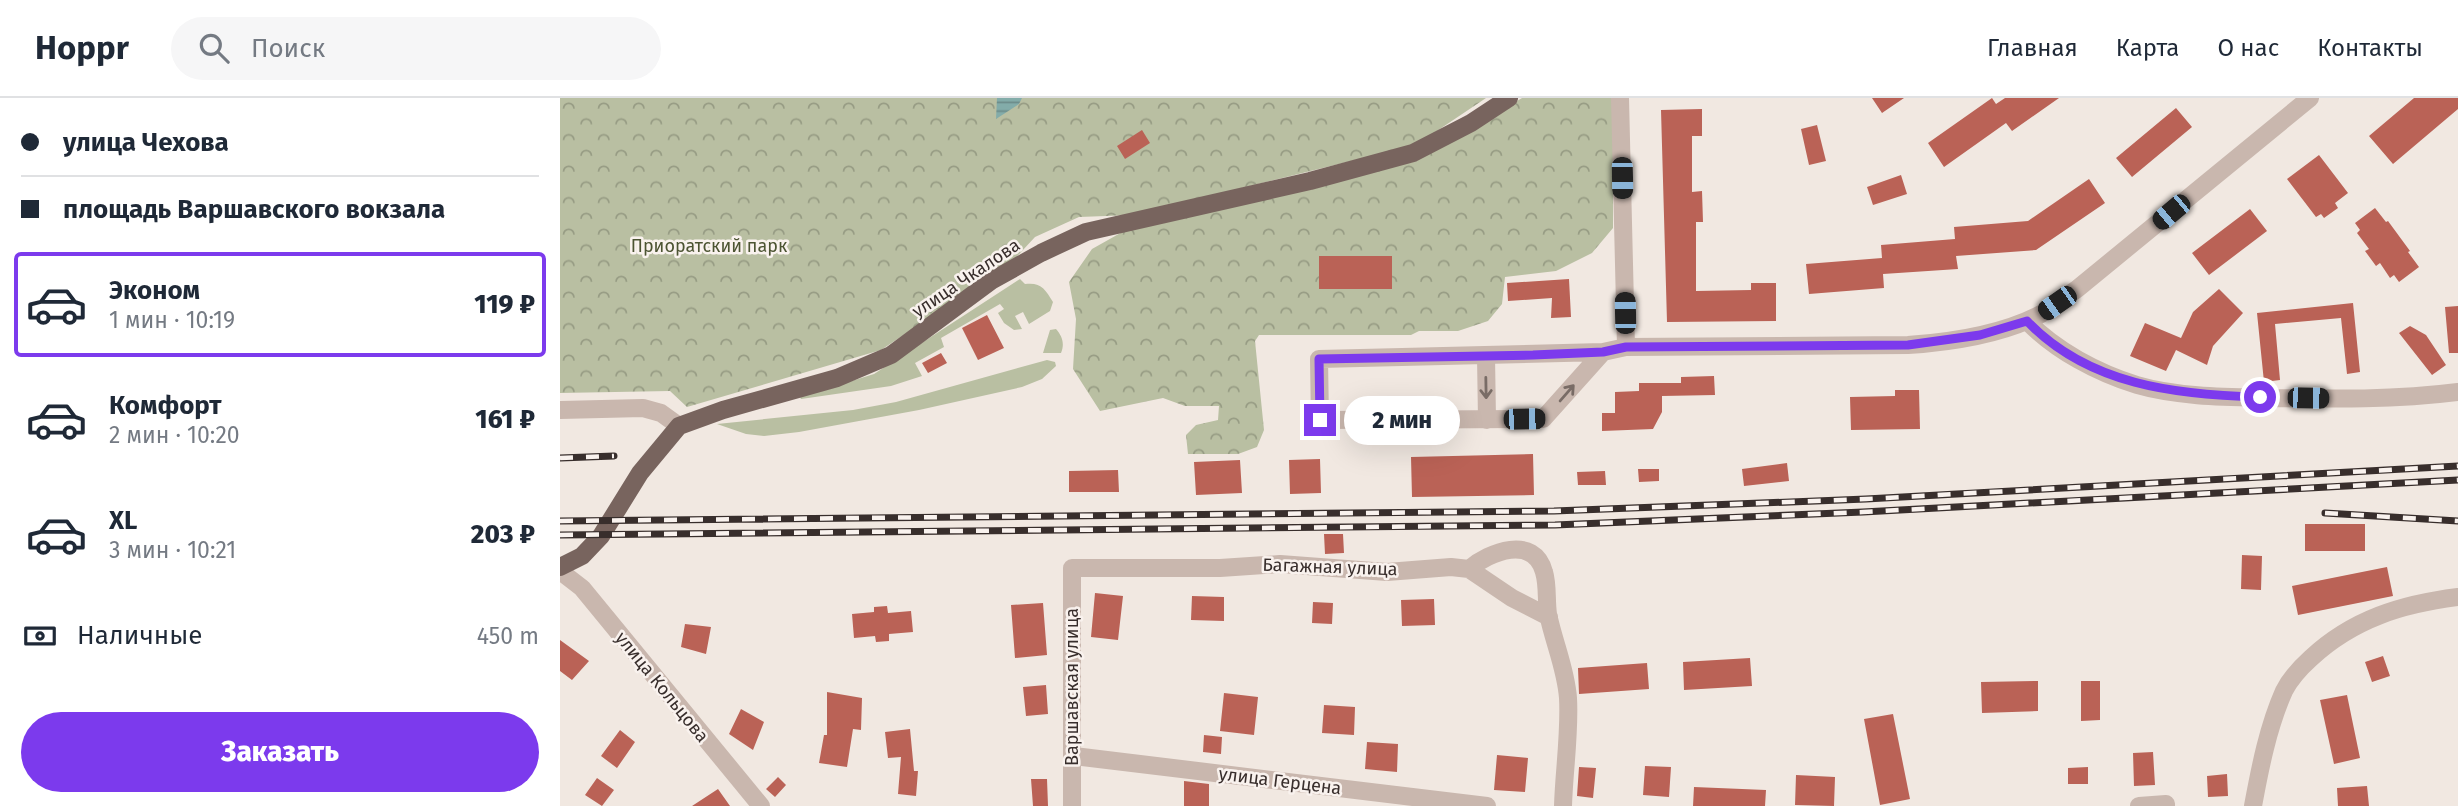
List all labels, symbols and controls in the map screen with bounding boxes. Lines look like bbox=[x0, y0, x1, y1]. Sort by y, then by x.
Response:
search box bbox=[171, 17, 661, 80]
text: Hoppr bbox=[35, 28, 129, 68]
icon: search bbox=[195, 29, 233, 67]
text: Поиск bbox=[251, 33, 325, 64]
text: Главная bbox=[1987, 34, 2078, 62]
text: Карта bbox=[2116, 34, 2179, 62]
text: О нас bbox=[2217, 34, 2279, 62]
text: Контакты bbox=[2317, 34, 2423, 62]
text: улица Чехова bbox=[63, 127, 229, 158]
car bbox=[1612, 157, 1633, 199]
car bbox=[2149, 190, 2194, 234]
text: площадь Варшавского вокзала bbox=[63, 194, 445, 225]
street label: улица Чкалова bbox=[908, 234, 1024, 322]
park label: Приоратский парк bbox=[631, 235, 788, 257]
icon: car bbox=[25, 273, 88, 336]
text: Эконом bbox=[109, 275, 200, 306]
car bbox=[2034, 282, 2081, 324]
text: 119 ₽ bbox=[474, 289, 535, 320]
car bbox=[1615, 292, 1636, 334]
text: 1 мин · 10:19 bbox=[109, 306, 235, 334]
one-way arrow bbox=[1480, 376, 1493, 399]
route start bbox=[2244, 381, 2276, 413]
one-way arrow bbox=[1558, 385, 1575, 402]
car bbox=[2287, 387, 2330, 409]
icon: car bbox=[25, 388, 88, 451]
text: Комфорт bbox=[109, 390, 222, 421]
callout: 2 мин bbox=[1344, 396, 1460, 444]
text: 161 ₽ bbox=[475, 404, 535, 435]
route end bbox=[1304, 404, 1336, 436]
text: 2 мин bbox=[1372, 406, 1432, 434]
car bbox=[1503, 408, 1546, 430]
text: 2 мин · 10:20 bbox=[109, 421, 240, 449]
icon: car bbox=[25, 503, 88, 566]
text: XL bbox=[109, 505, 137, 536]
text: 203 ₽ bbox=[471, 519, 535, 550]
text: 3 мин · 10:21 bbox=[109, 536, 236, 564]
street label: Багажная улица bbox=[1262, 554, 1398, 580]
street label: Варшавская улица bbox=[1061, 608, 1083, 766]
icon: cash bbox=[21, 617, 59, 655]
text: Наличные bbox=[77, 620, 202, 651]
text: 450 m bbox=[477, 622, 539, 650]
street label: улица Кольцова bbox=[611, 627, 713, 747]
button: Заказать bbox=[21, 712, 539, 792]
street label: улица Герцена bbox=[1217, 763, 1343, 799]

